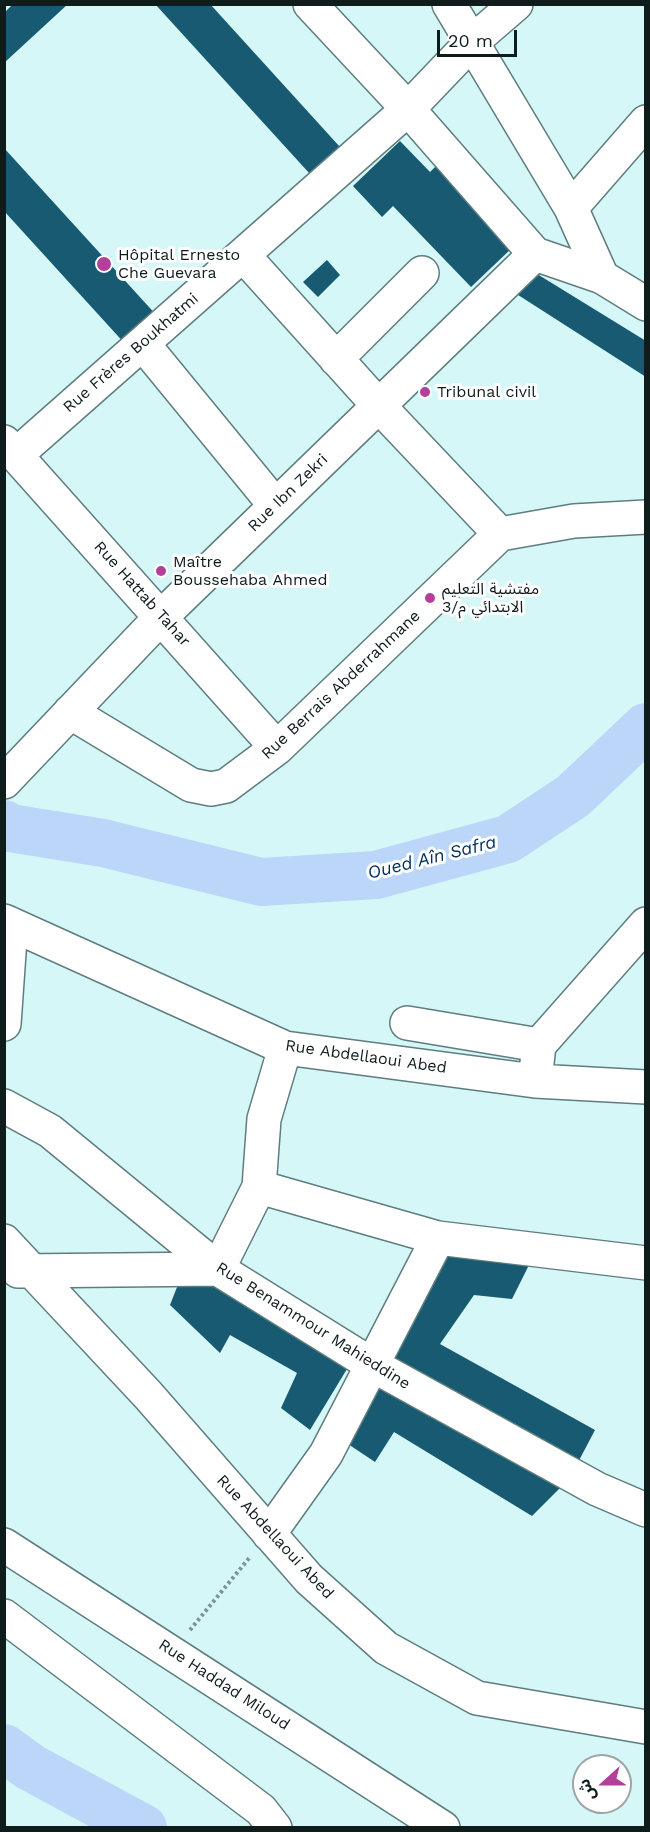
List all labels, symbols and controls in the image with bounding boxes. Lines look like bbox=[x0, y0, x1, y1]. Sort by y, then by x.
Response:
scale bar bbox=[440, 18, 520, 56]
text: 20 m bbox=[448, 30, 493, 51]
place label: Hôpital Ernesto Che Guevara bbox=[118, 245, 240, 283]
marker: Hôpital Ernesto Che Guevara bbox=[95, 255, 113, 273]
street label: Rue Frères Boukhatmi bbox=[59, 289, 203, 417]
place label: Tribunal civil bbox=[437, 382, 536, 402]
marker: Tribunal civil bbox=[418, 385, 432, 399]
street label: Rue Ibn Zekri bbox=[244, 450, 332, 536]
street label: Rue Hattab Tahar bbox=[90, 537, 194, 651]
place label: Maître Boussehaba Ahmed bbox=[173, 552, 327, 590]
marker: Maître Boussehaba Ahmed bbox=[154, 564, 168, 578]
place label: مفتشية التعليم الابتدائي م/3 bbox=[442, 579, 539, 617]
marker: مفتشية التعليم الابتدائي م/3 bbox=[423, 591, 437, 605]
street label: Rue Berrais Abderrahmane bbox=[258, 606, 424, 764]
water label: Oued Aîn Safra bbox=[365, 832, 499, 884]
street label: Rue Abdellaoui Abed bbox=[284, 1036, 448, 1078]
street label: Rue Benammour Mahieddine bbox=[212, 1258, 414, 1394]
street label: Rue Abdellaoui Abed bbox=[212, 1471, 338, 1603]
street label: Rue Haddad Miloud bbox=[155, 1635, 293, 1735]
north arrow bbox=[572, 1754, 632, 1814]
text: ش bbox=[574, 1776, 599, 1804]

